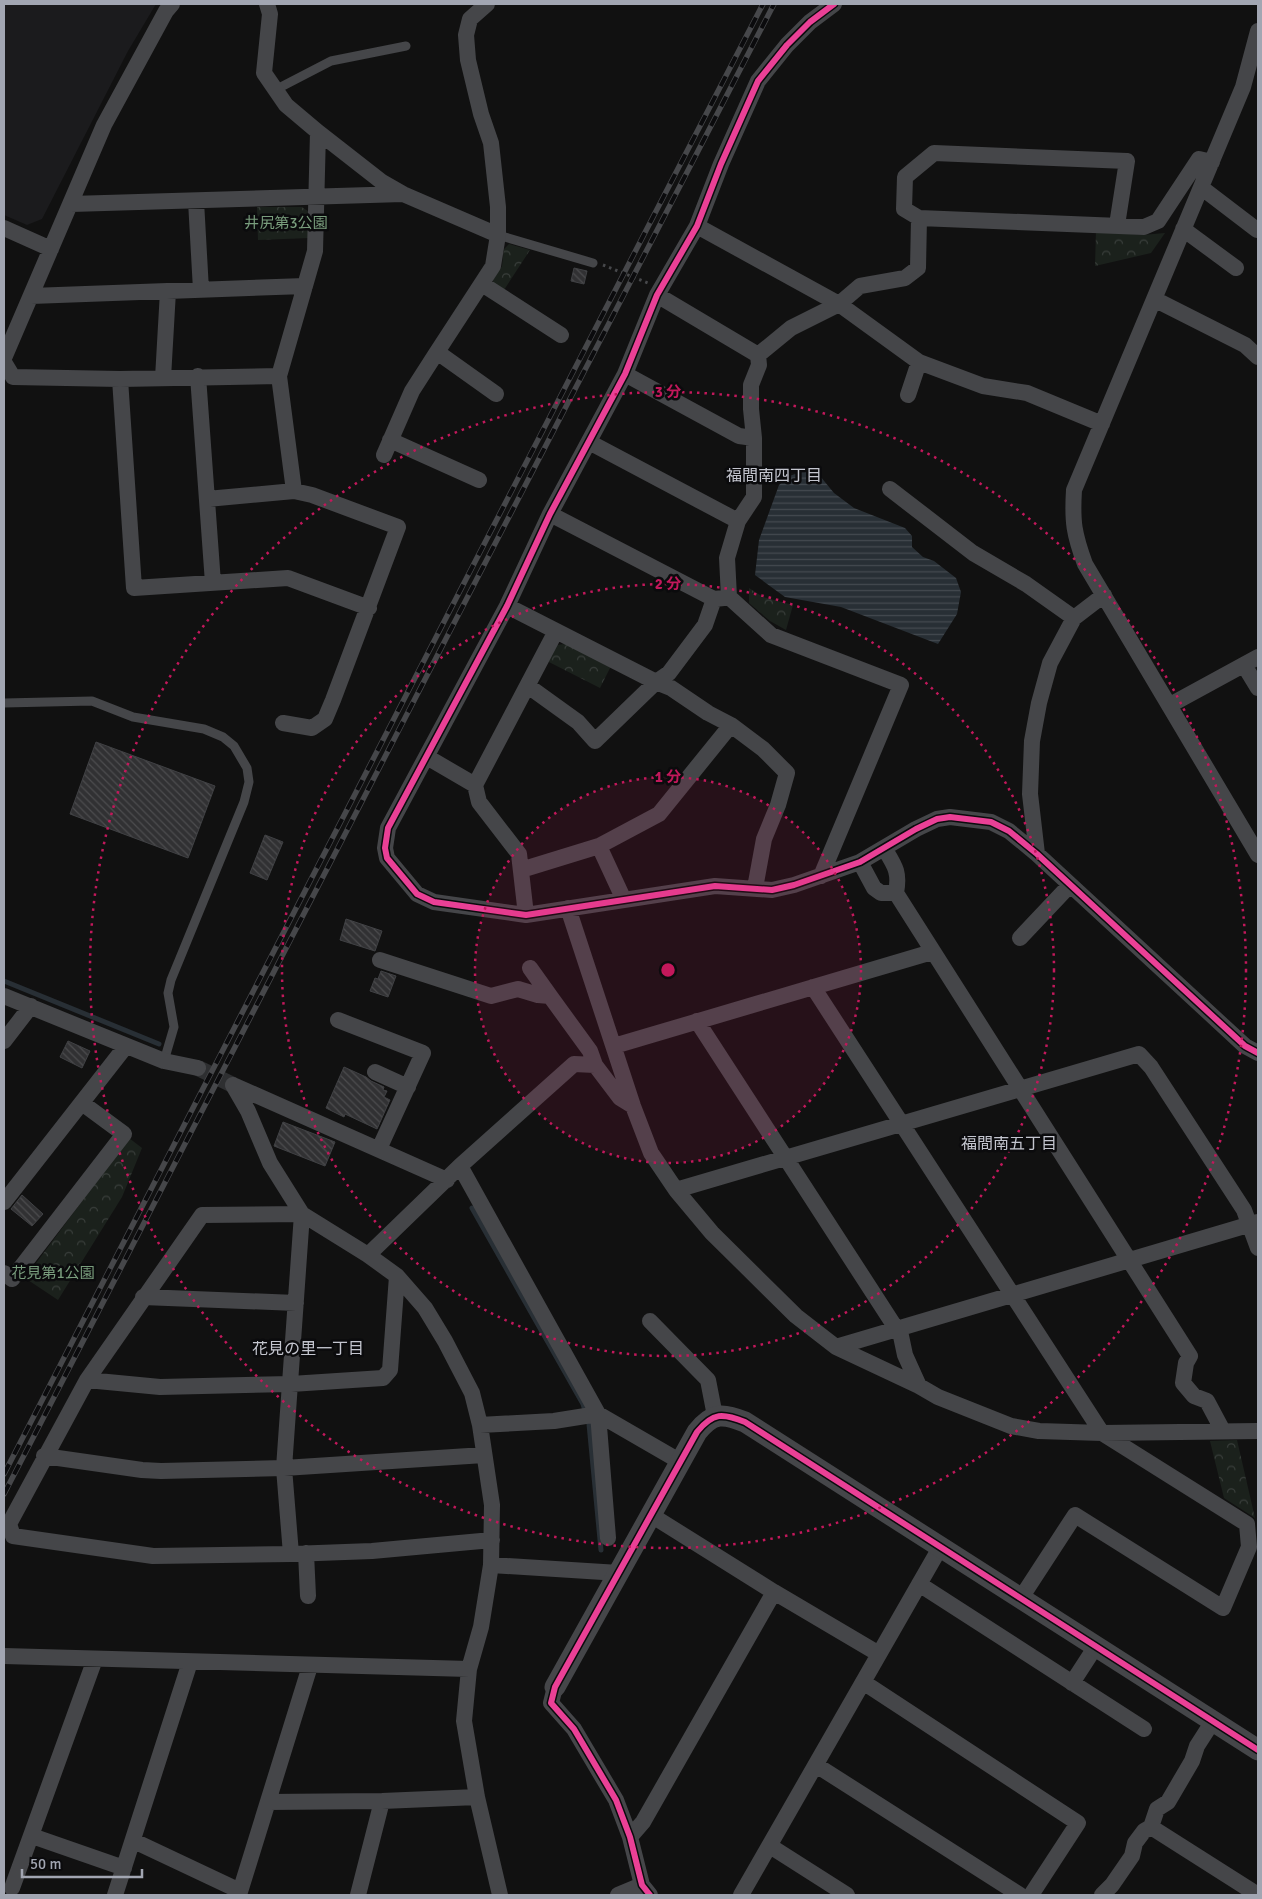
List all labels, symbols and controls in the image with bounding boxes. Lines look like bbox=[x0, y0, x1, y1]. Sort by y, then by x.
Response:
park label: 井尻第3公園 bbox=[244, 214, 328, 232]
text: 3 分 bbox=[655, 383, 681, 401]
district label: 福間南四丁目 bbox=[726, 466, 822, 486]
text: 2 分 bbox=[655, 575, 681, 593]
text: 1 分 bbox=[655, 768, 681, 786]
centre of rings bbox=[659, 961, 677, 979]
district label: 福間南五丁目 bbox=[961, 1134, 1057, 1154]
park label: 花見第1公園 bbox=[11, 1264, 95, 1282]
district label: 花見の里一丁目 bbox=[252, 1339, 364, 1359]
scale bar bbox=[22, 1846, 142, 1878]
text: 50 m bbox=[30, 1855, 61, 1873]

